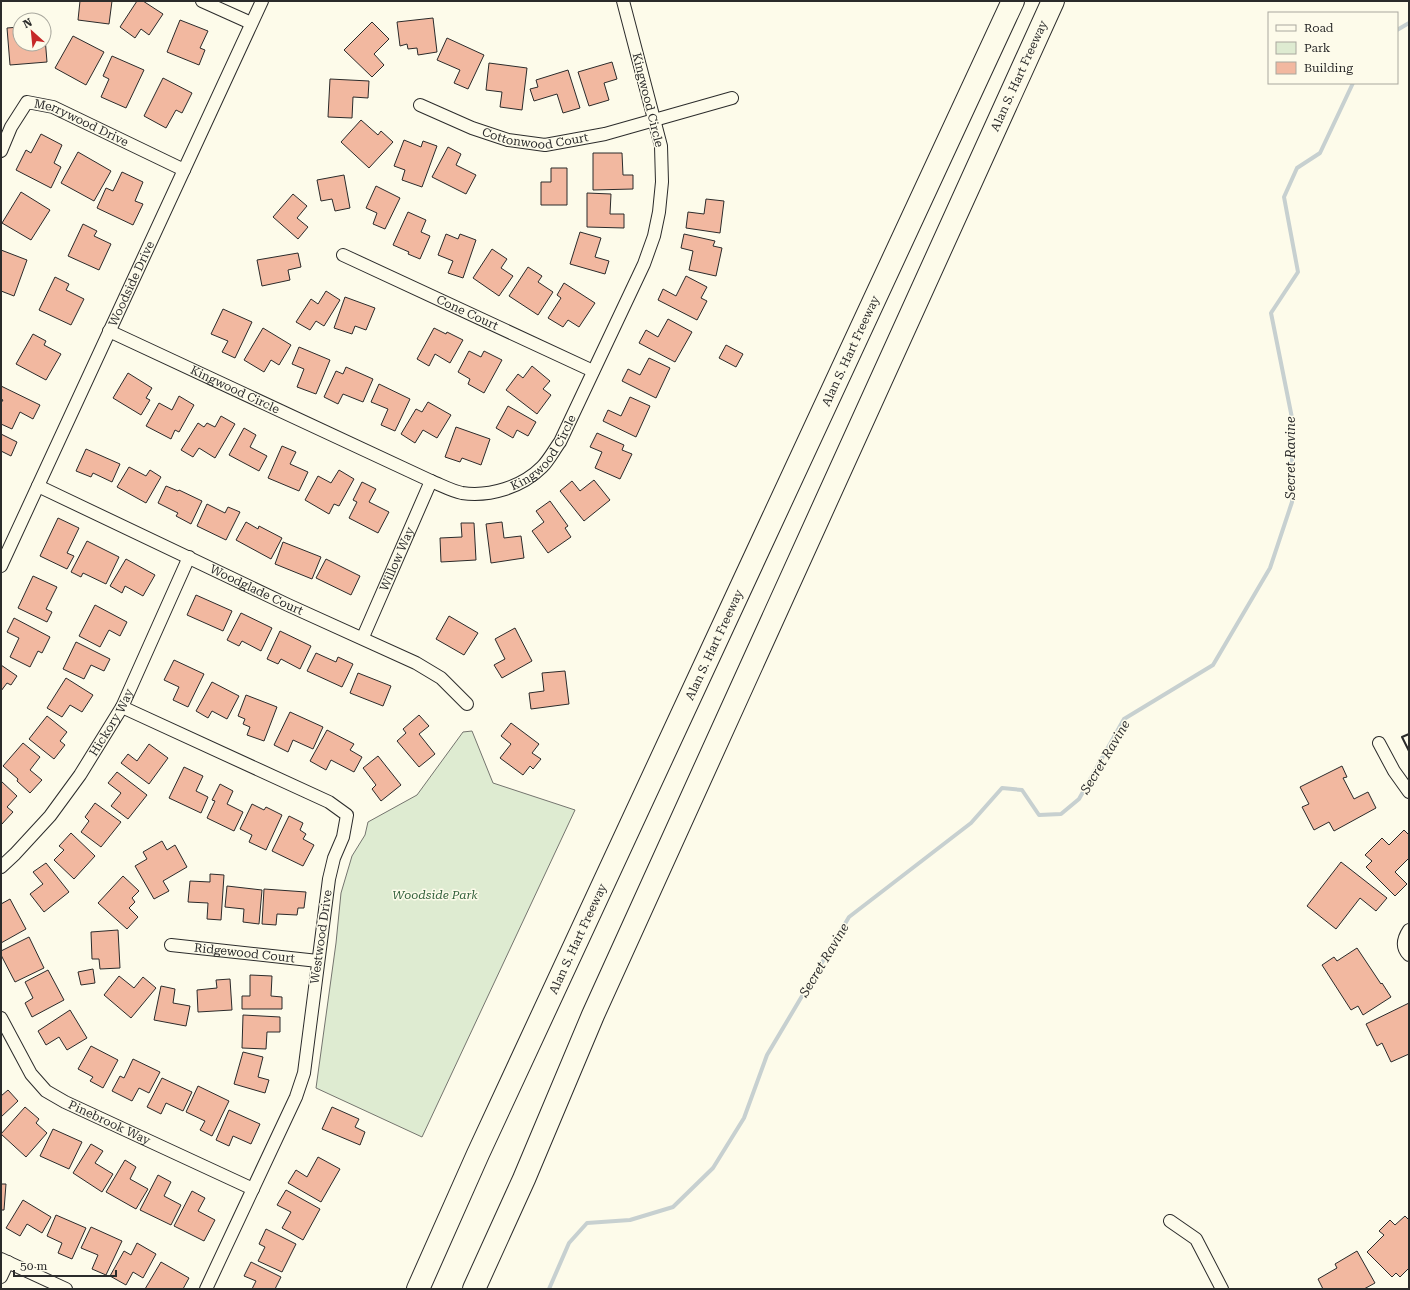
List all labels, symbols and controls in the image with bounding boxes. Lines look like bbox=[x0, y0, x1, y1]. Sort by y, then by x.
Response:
north arrow bbox=[12, 12, 52, 52]
legend bbox=[1268, 12, 1398, 84]
text: N bbox=[21, 16, 35, 31]
street label: Alan S. Hart Freeway bbox=[988, 17, 1051, 133]
text: Road bbox=[1304, 21, 1334, 35]
text: Park bbox=[1304, 41, 1331, 55]
street label: Kingwood Circle bbox=[630, 51, 667, 149]
text: Building bbox=[1304, 61, 1353, 75]
street label: Merrywood Drive bbox=[33, 97, 131, 149]
street label: Cottonwood Court bbox=[480, 125, 590, 152]
street label: Woodside Drive bbox=[106, 238, 157, 329]
street label: Cone Court bbox=[434, 292, 501, 333]
street label: Alan S. Hart Freeway bbox=[819, 293, 883, 408]
street label: Kingwood Circle bbox=[188, 363, 282, 417]
street label: Kingwood Circle bbox=[508, 412, 579, 493]
water label: Secret Ravine bbox=[1283, 416, 1298, 501]
street label: Willow Way bbox=[377, 524, 417, 593]
street label: Woodglade Court bbox=[208, 562, 306, 618]
street label: Alan S. Hart Freeway bbox=[683, 587, 746, 702]
street label: Hickory Way bbox=[86, 686, 137, 759]
water label: Secret Ravine bbox=[1077, 717, 1133, 797]
street label: Alan S. Hart Freeway bbox=[546, 881, 610, 996]
park label: Woodside Park bbox=[392, 888, 478, 902]
street label: Westwood Drive bbox=[307, 889, 335, 985]
water label: Secret Ravine bbox=[796, 920, 852, 1000]
street label: Ridgewood Court bbox=[193, 941, 296, 965]
street label: Pinebrook Way bbox=[66, 1098, 153, 1148]
scale bar bbox=[14, 1252, 116, 1278]
text: 50 m bbox=[20, 1259, 47, 1273]

